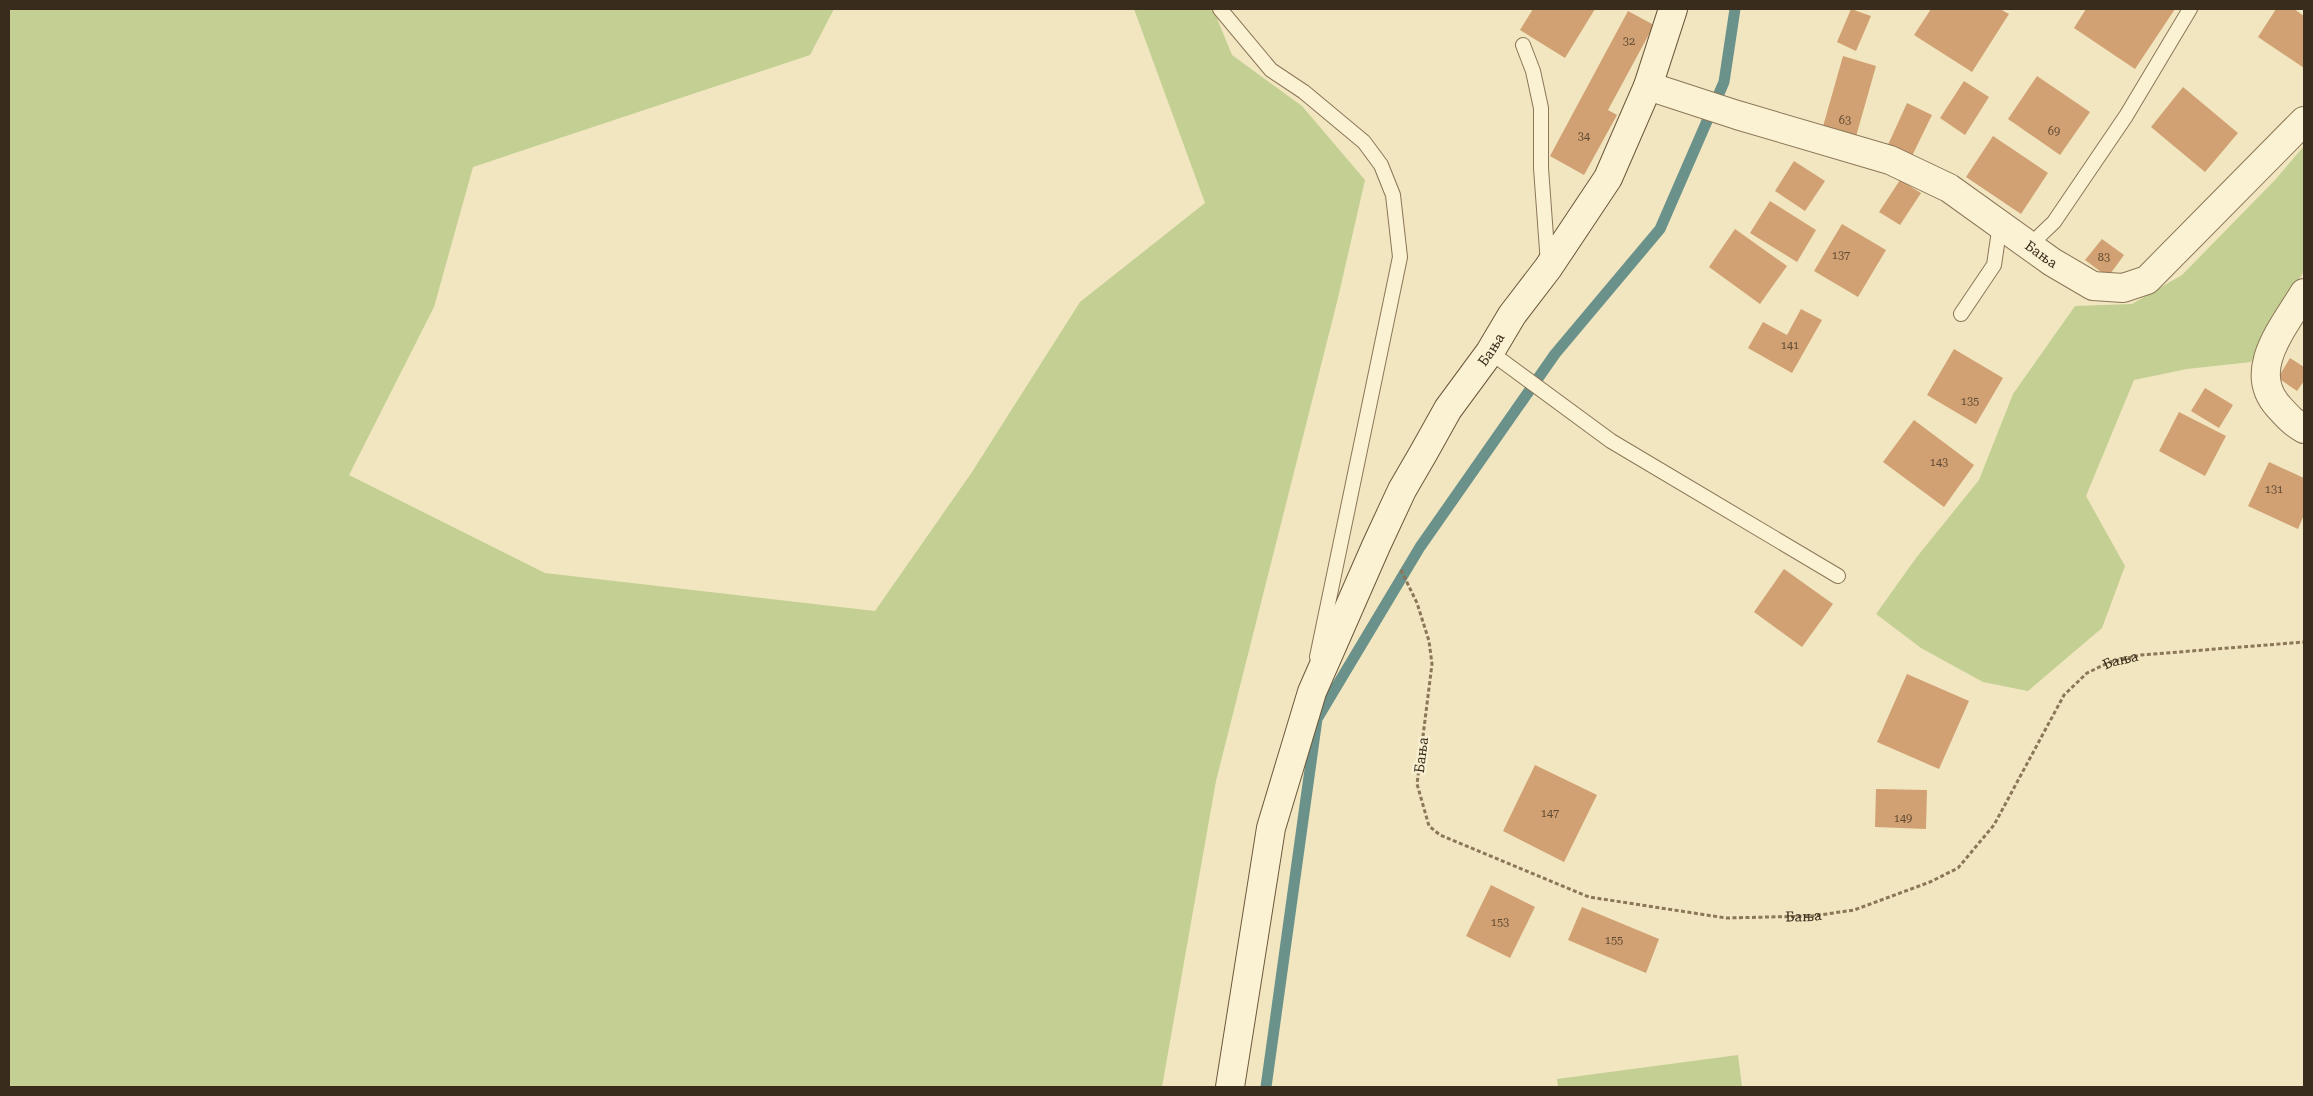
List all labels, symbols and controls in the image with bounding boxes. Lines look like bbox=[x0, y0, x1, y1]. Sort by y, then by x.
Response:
house number: 32 bbox=[1623, 35, 1635, 48]
house number: 63 bbox=[1839, 114, 1851, 127]
house number: 69 bbox=[2048, 125, 2060, 138]
house number: 34 bbox=[1578, 130, 1591, 143]
street label: Бања bbox=[2022, 237, 2060, 272]
house number: 137 bbox=[1832, 249, 1850, 262]
house number: 83 bbox=[2098, 251, 2110, 264]
street label: Бања bbox=[1474, 330, 1508, 369]
house number: 141 bbox=[1781, 339, 1799, 352]
house number: 135 bbox=[1961, 395, 1979, 408]
house number: 143 bbox=[1930, 456, 1948, 469]
house number: 131 bbox=[2265, 483, 2283, 496]
street label: Бања bbox=[2100, 648, 2140, 672]
street label: Бања bbox=[1411, 736, 1431, 774]
house number: 147 bbox=[1541, 807, 1559, 820]
house number: 149 bbox=[1894, 812, 1912, 825]
street label: Бања bbox=[1785, 907, 1823, 925]
house number: 153 bbox=[1491, 916, 1509, 929]
house number: 155 bbox=[1605, 934, 1623, 947]

